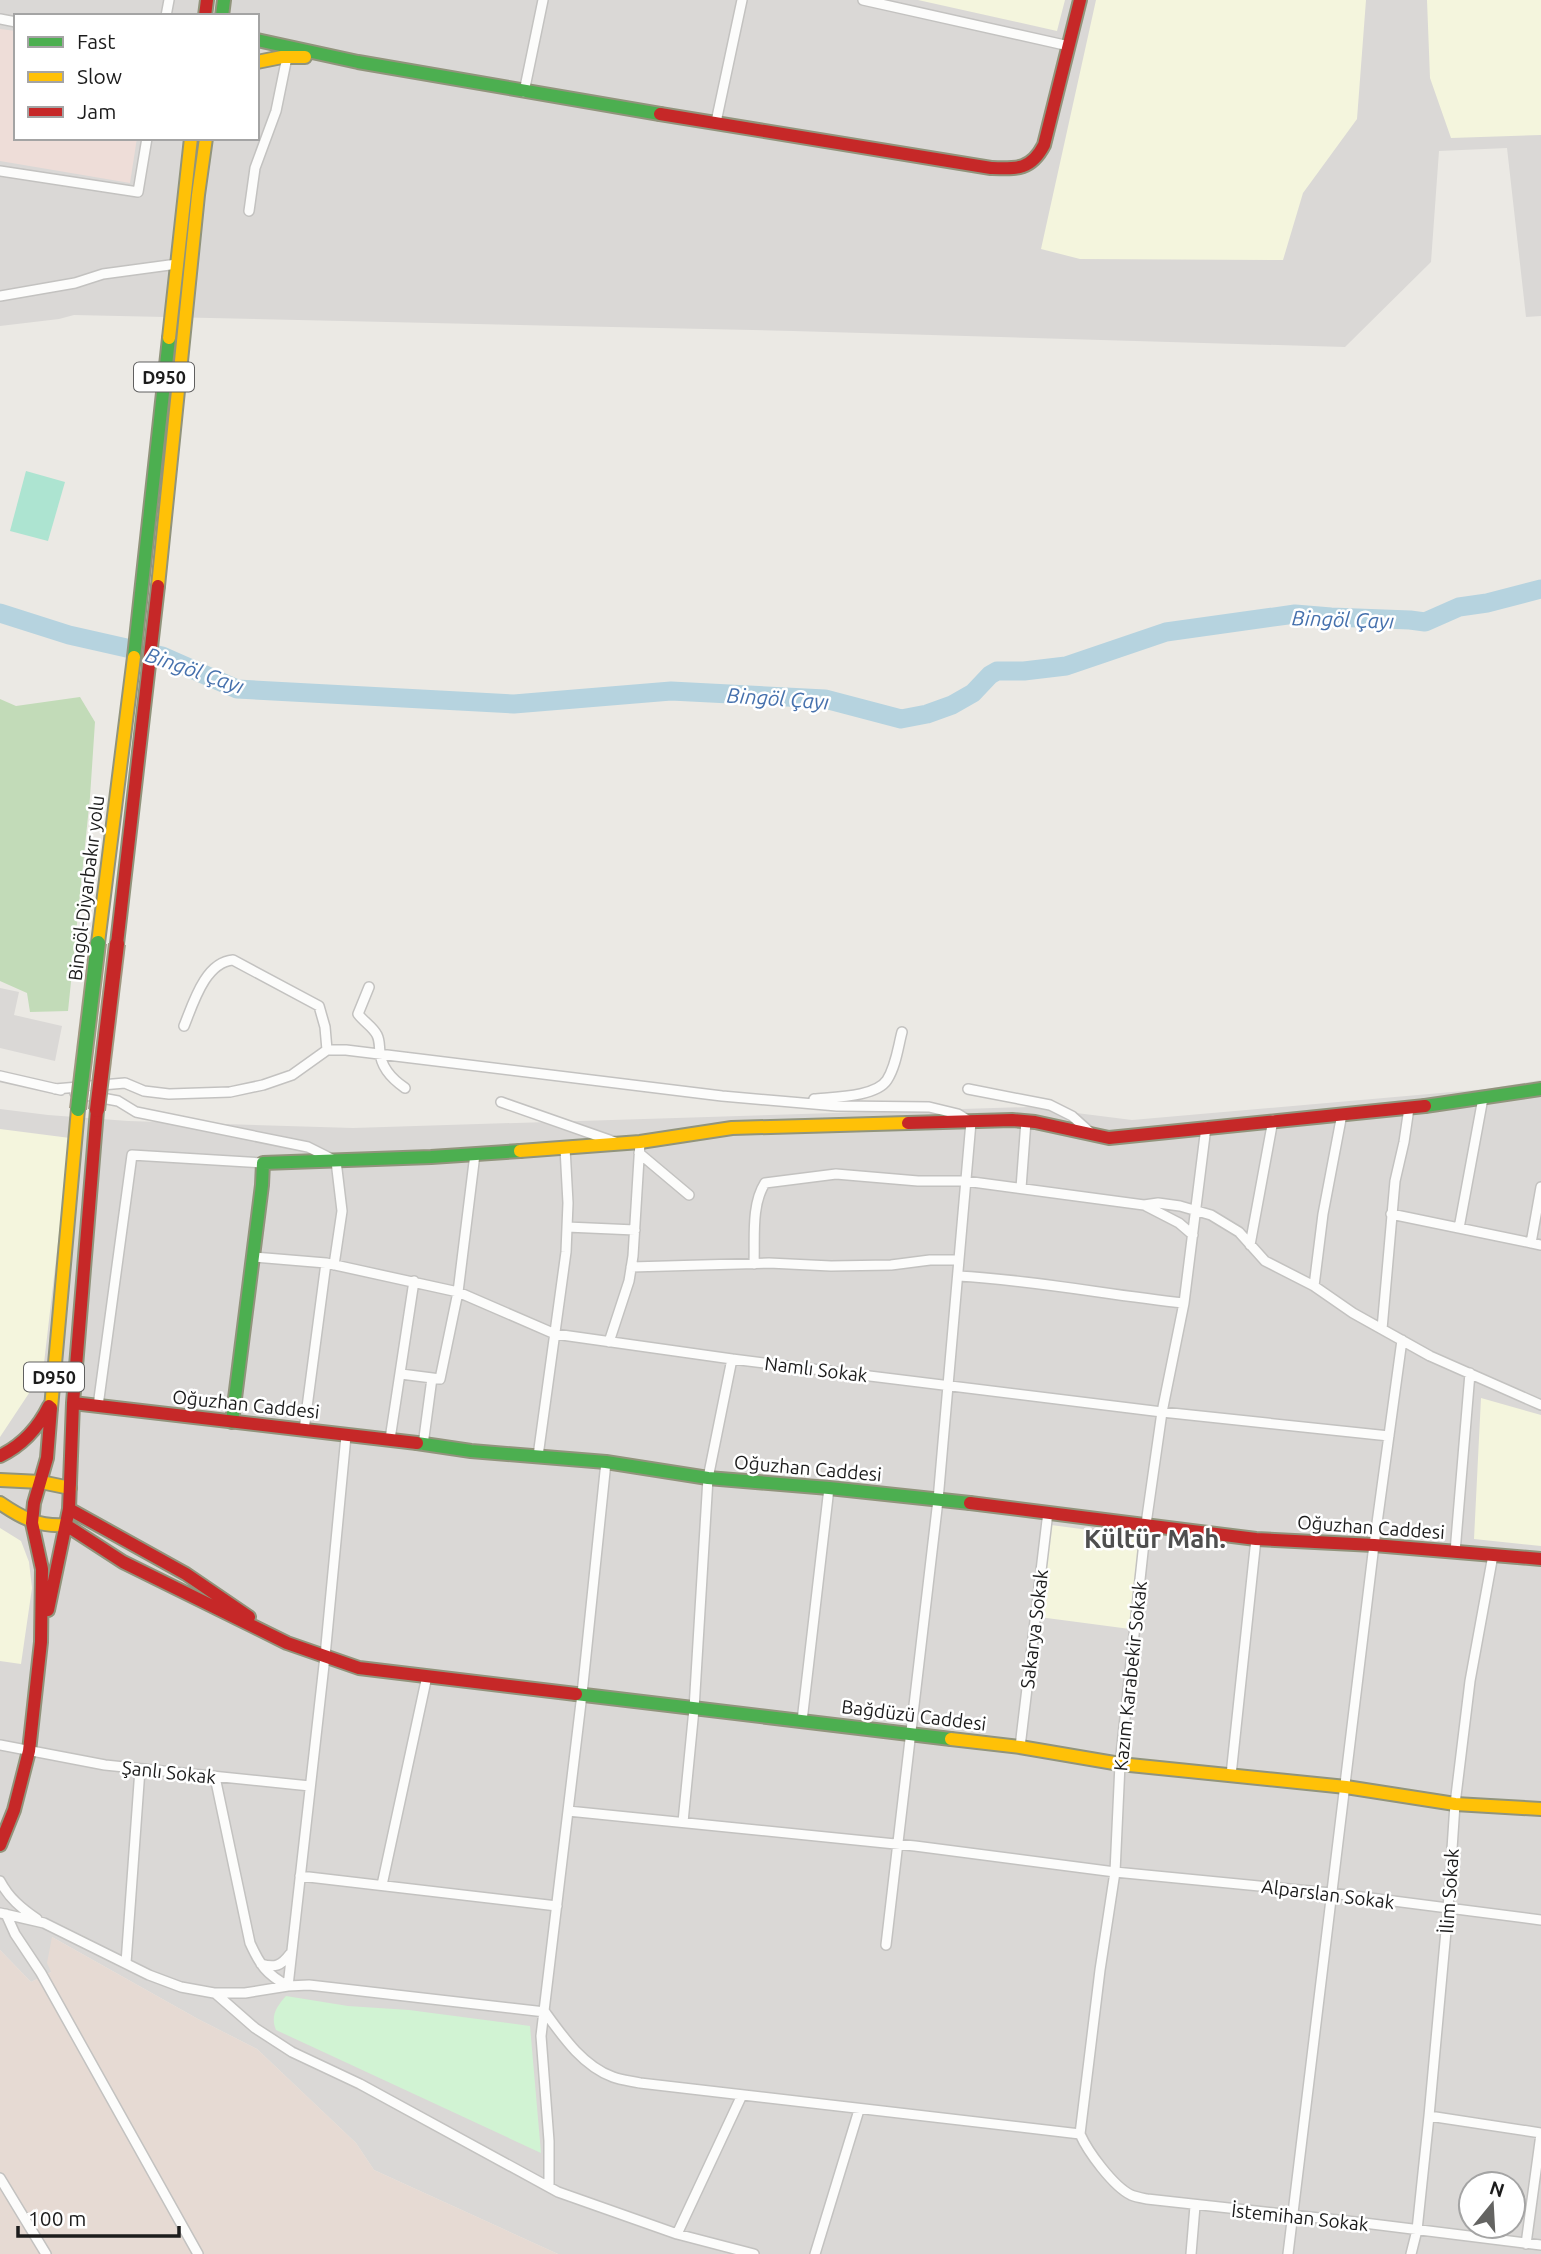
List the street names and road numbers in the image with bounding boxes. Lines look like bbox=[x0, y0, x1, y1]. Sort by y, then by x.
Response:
road number: D950 bbox=[134, 362, 194, 391]
street label: Bingöl-Diyarbakır yolu bbox=[64, 794, 108, 982]
street label: Namlı Sokak bbox=[763, 1352, 869, 1386]
road number: D950 bbox=[24, 1362, 84, 1392]
street label: Oğuzhan Caddesi bbox=[171, 1385, 321, 1423]
street label: Oğuzhan Caddesi bbox=[733, 1451, 883, 1485]
street label: Oğuzhan Caddesi bbox=[1296, 1511, 1446, 1543]
street label: Sakarya Sokak bbox=[1016, 1568, 1052, 1690]
street label: Kazım Karabekir Sokak bbox=[1109, 1579, 1151, 1772]
street label: Bağdüzü Caddesi bbox=[840, 1695, 988, 1735]
street label: Şanlı Sokak bbox=[121, 1756, 218, 1788]
street label: İlim Sokak bbox=[1435, 1847, 1463, 1934]
street label: Alparslan Sokak bbox=[1260, 1875, 1396, 1913]
street label: İstemihan Sokak bbox=[1230, 2199, 1370, 2235]

